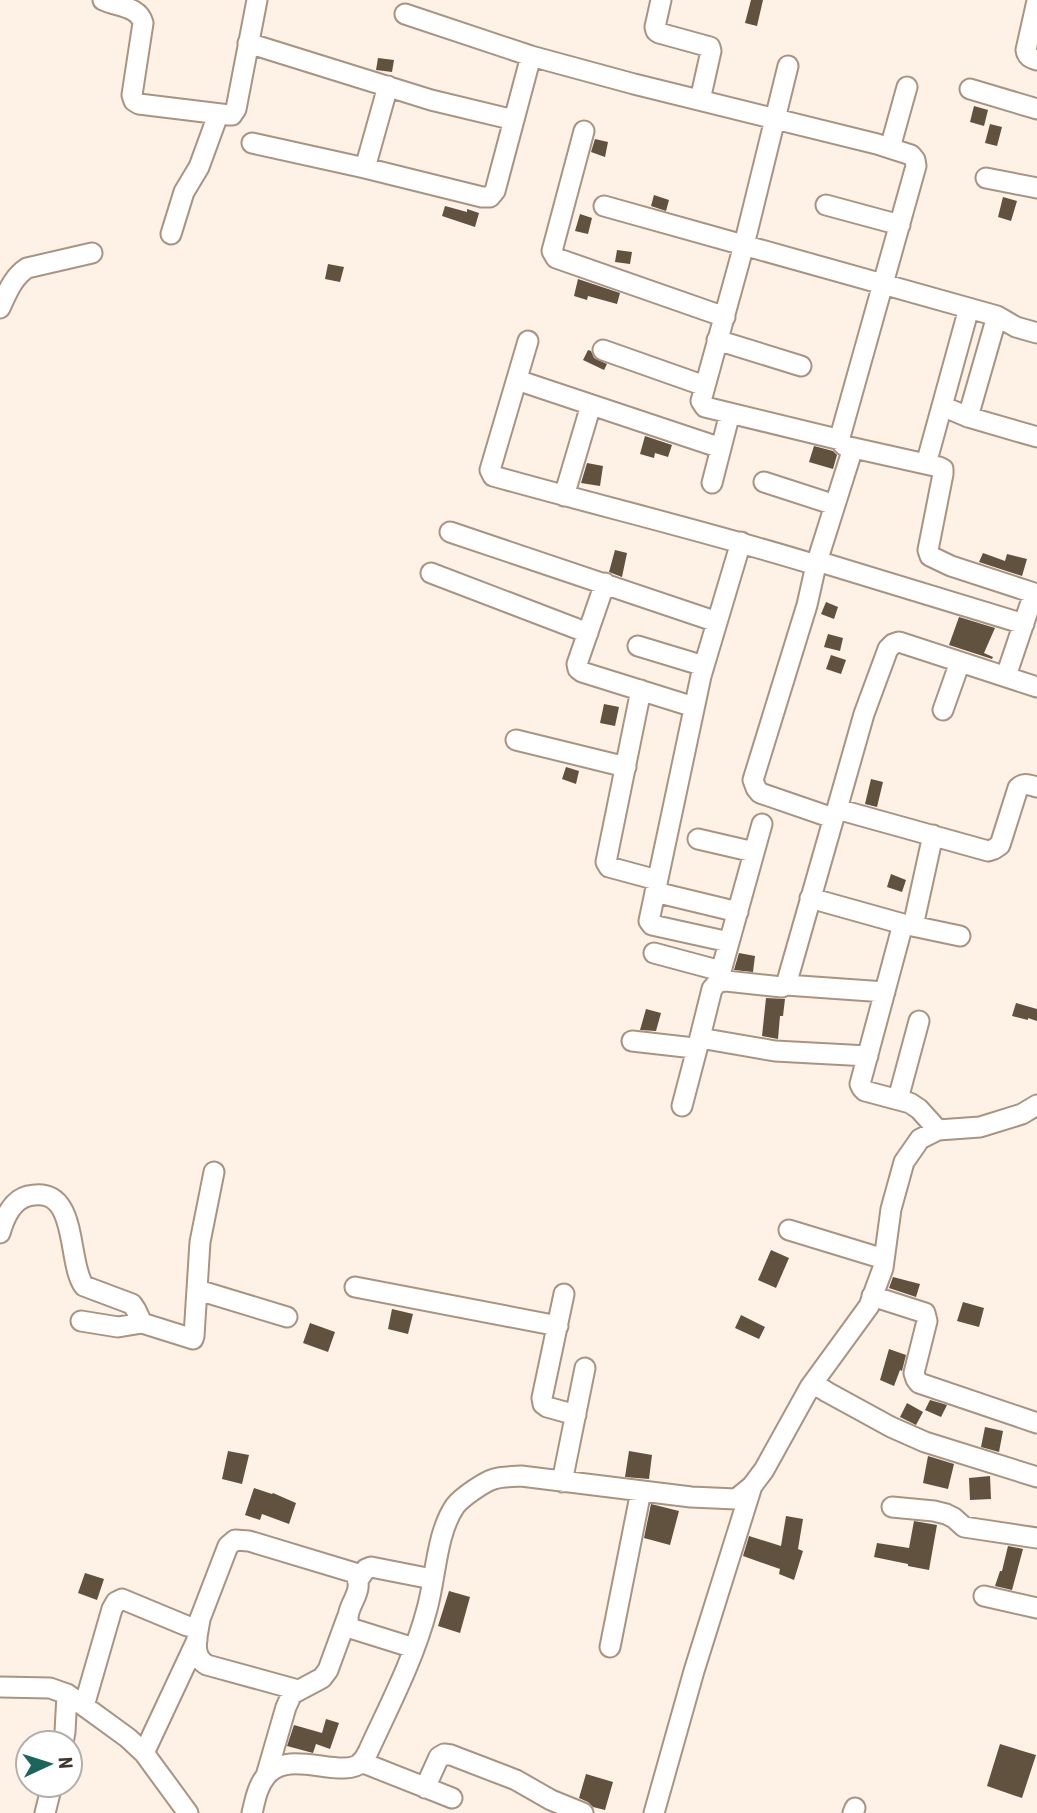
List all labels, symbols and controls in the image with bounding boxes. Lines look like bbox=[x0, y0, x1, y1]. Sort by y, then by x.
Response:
north arrow bbox=[14, 1729, 84, 1799]
text: N bbox=[54, 1756, 77, 1769]

